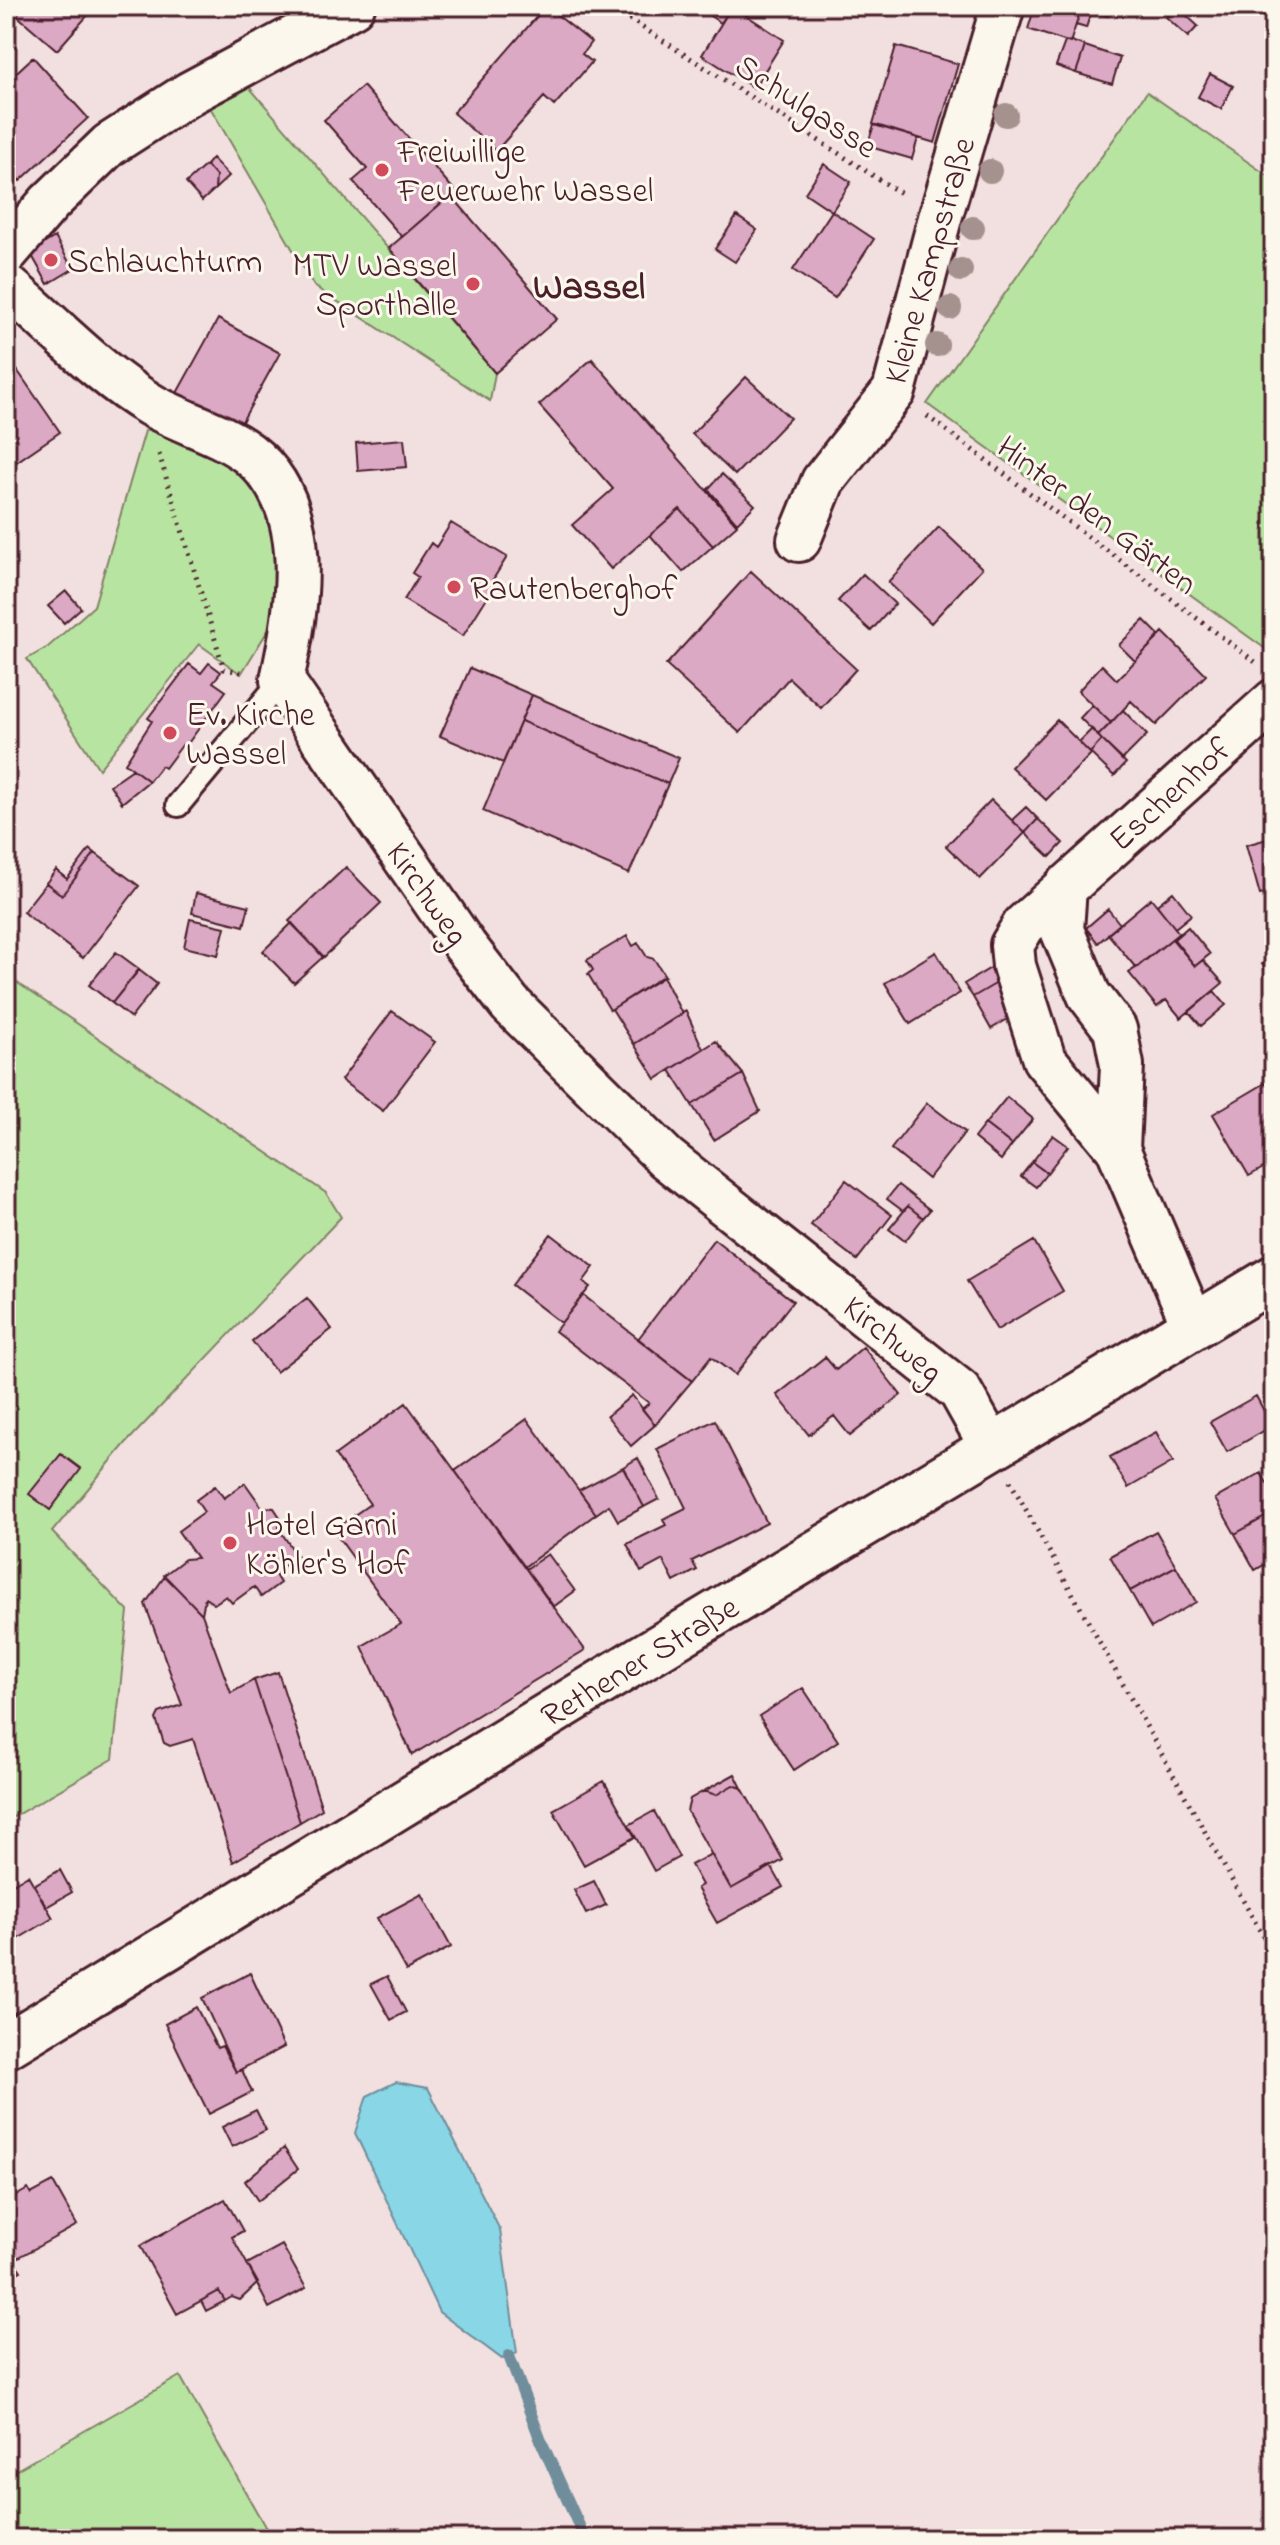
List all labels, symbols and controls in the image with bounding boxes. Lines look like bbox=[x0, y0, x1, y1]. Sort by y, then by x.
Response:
street label: Schulgasse bbox=[723, 43, 887, 174]
place label: Freiwillige Feuerwehr Wassel bbox=[397, 129, 653, 218]
street label: Kleine Kampstraße bbox=[873, 131, 991, 390]
marker: Freiwillige Feuerwehr Wassel bbox=[373, 161, 391, 179]
place label: Schlauchturm bbox=[67, 239, 262, 289]
place label: MTV Wassel Sporthalle bbox=[292, 243, 458, 332]
marker: Schlauchturm bbox=[42, 251, 60, 269]
district label: Wassel bbox=[533, 261, 645, 317]
marker: MTV Wassel Sporthalle bbox=[464, 275, 482, 293]
street label: Hinter den Gärten bbox=[985, 425, 1207, 610]
place label: Rautenberghof bbox=[470, 566, 677, 616]
marker: Rautenberghof bbox=[445, 578, 463, 596]
place label: Ev. Kirche Wassel bbox=[186, 692, 316, 781]
marker: Ev. Kirche Wassel bbox=[161, 724, 179, 742]
street label: Eschenhof bbox=[1099, 727, 1245, 865]
street label: Kirchweg bbox=[372, 833, 480, 958]
street label: Kirchweg bbox=[830, 1285, 953, 1397]
place label: Hotel Garni Köhler's Hof bbox=[246, 1502, 410, 1591]
marker: Hotel Garni Köhler's Hof bbox=[221, 1534, 239, 1552]
street label: Rethener Straße bbox=[533, 1584, 750, 1742]

